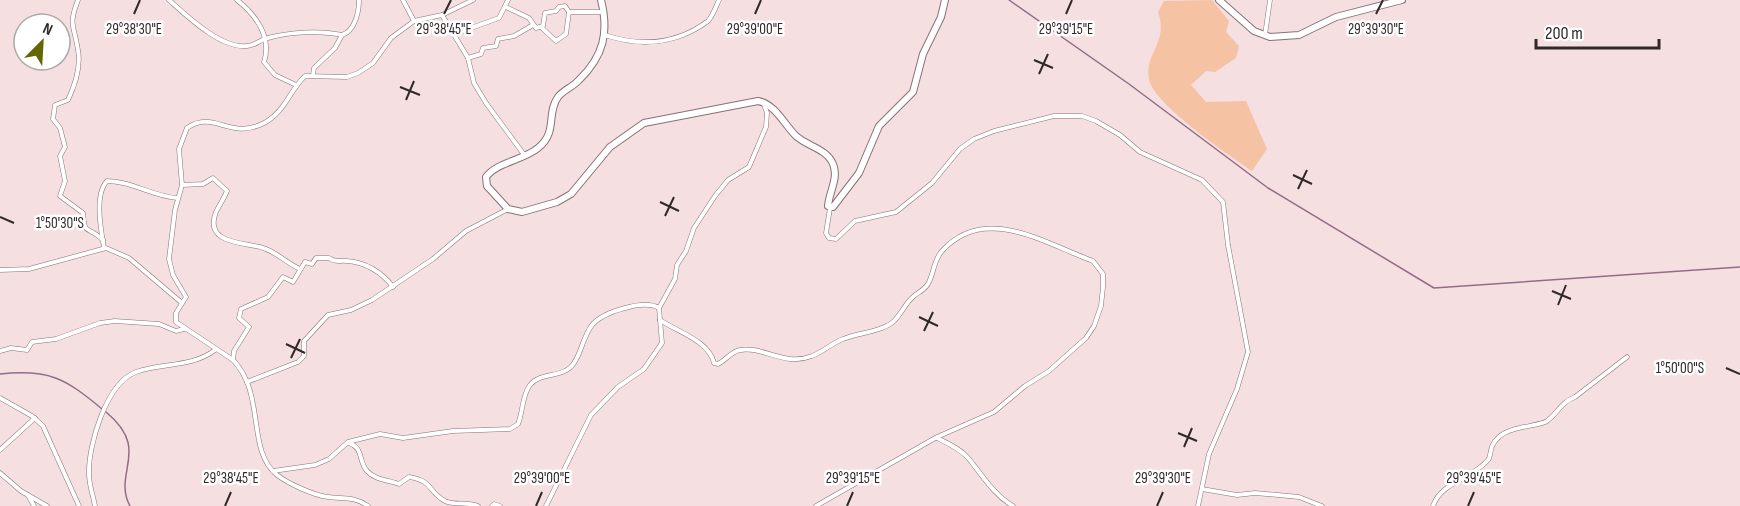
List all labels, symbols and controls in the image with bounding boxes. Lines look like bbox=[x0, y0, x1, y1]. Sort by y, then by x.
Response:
north arrow bbox=[12, 12, 72, 72]
scale bar bbox=[1536, 12, 1659, 50]
text: N bbox=[40, 19, 55, 40]
text: 29°38'30"E bbox=[106, 20, 162, 39]
text: 29°38'45"E bbox=[416, 20, 472, 39]
text: 29°39'00"E bbox=[727, 20, 783, 39]
text: 29°39'15"E bbox=[1039, 20, 1093, 39]
text: 29°39'30"E bbox=[1348, 20, 1404, 39]
text: 200 m bbox=[1545, 23, 1583, 44]
text: 1°50'30"S bbox=[36, 214, 84, 233]
text: 1°50'00"S bbox=[1656, 359, 1704, 378]
text: 29°38'45"E bbox=[203, 469, 259, 488]
text: 29°39'00"E bbox=[514, 469, 570, 488]
text: 29°39'15"E bbox=[826, 469, 880, 488]
text: 29°39'30"E bbox=[1135, 469, 1191, 488]
text: 29°39'45"E bbox=[1446, 469, 1502, 488]

